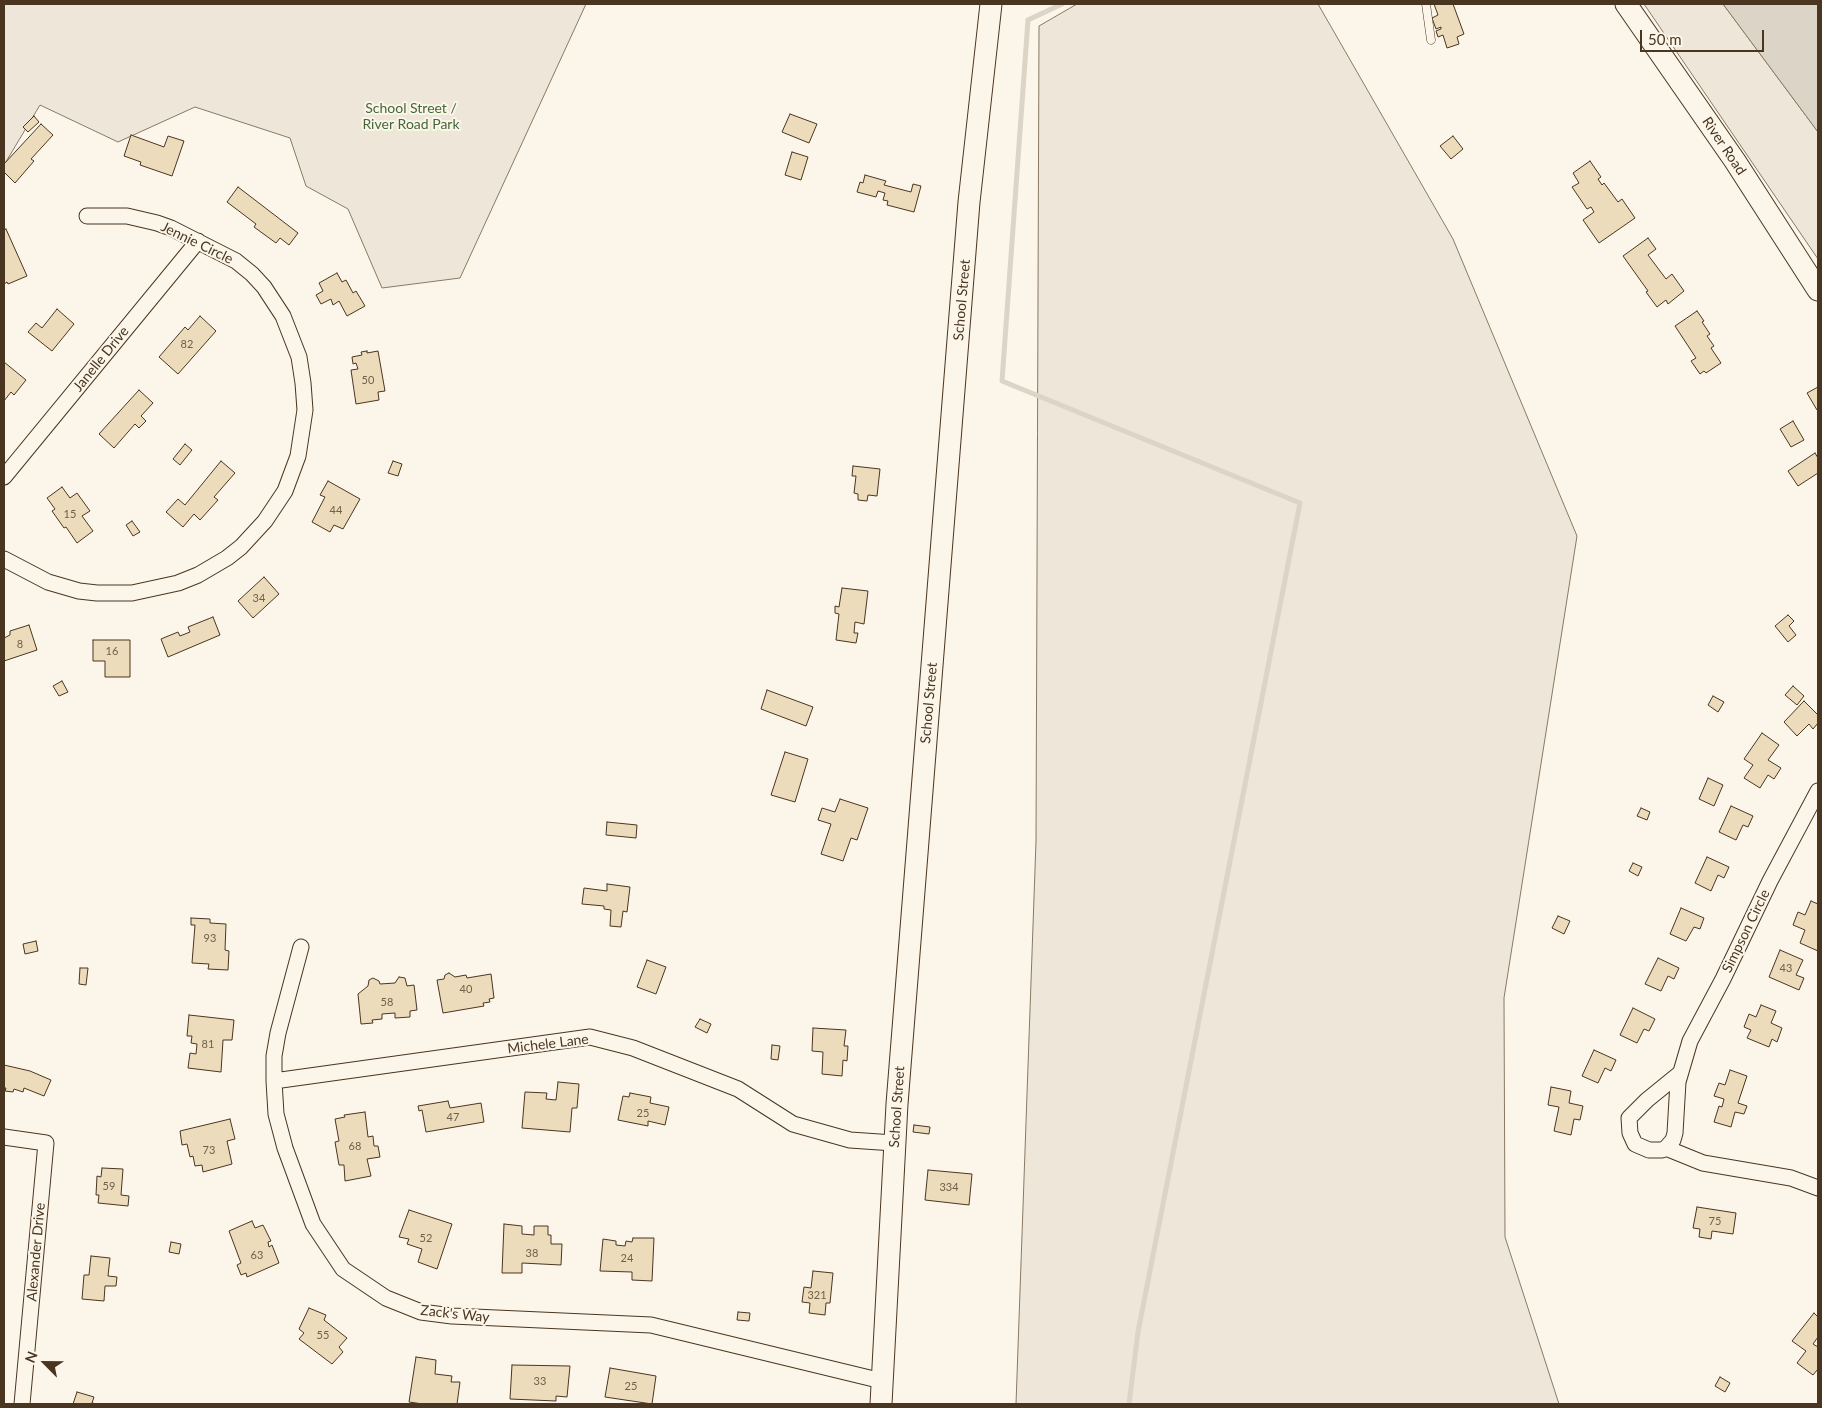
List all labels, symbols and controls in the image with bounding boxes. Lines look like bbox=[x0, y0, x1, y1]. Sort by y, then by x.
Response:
scale bar bbox=[1642, 20, 1766, 52]
text: 50 m bbox=[1648, 30, 1682, 48]
park label: School Street / River Road Park bbox=[362, 100, 460, 132]
street label: River Road bbox=[1699, 114, 1749, 178]
street label: Jennie Circle bbox=[158, 218, 236, 268]
street label: School Street bbox=[950, 259, 974, 341]
street label: Janelle Drive bbox=[70, 323, 132, 395]
house number: 82 bbox=[181, 337, 193, 351]
house number: 50 bbox=[362, 373, 374, 387]
house number: 44 bbox=[330, 503, 342, 517]
house number: 15 bbox=[64, 507, 76, 521]
house number: 34 bbox=[253, 591, 265, 605]
house number: 8 bbox=[17, 637, 23, 651]
house number: 16 bbox=[106, 644, 118, 658]
street label: School Street bbox=[917, 662, 941, 744]
street label: Simpson Circle bbox=[1719, 887, 1773, 975]
house number: 93 bbox=[204, 931, 216, 945]
house number: 43 bbox=[1780, 961, 1792, 975]
house number: 40 bbox=[460, 982, 472, 996]
house number: 58 bbox=[381, 995, 393, 1009]
street label: Michele Lane bbox=[506, 1031, 590, 1057]
house number: 81 bbox=[202, 1037, 214, 1051]
street label: School Street bbox=[886, 1066, 908, 1148]
house number: 25 bbox=[637, 1106, 649, 1120]
house number: 47 bbox=[447, 1110, 459, 1124]
house number: 68 bbox=[349, 1139, 361, 1153]
house number: 73 bbox=[203, 1143, 215, 1157]
house number: 59 bbox=[103, 1179, 115, 1193]
house number: 334 bbox=[939, 1180, 959, 1194]
street label: Alexander Drive bbox=[23, 1202, 49, 1302]
house number: 75 bbox=[1709, 1214, 1721, 1228]
house number: 52 bbox=[420, 1231, 432, 1245]
house number: 38 bbox=[526, 1246, 538, 1260]
house number: 63 bbox=[251, 1248, 263, 1262]
house number: 24 bbox=[621, 1251, 633, 1265]
house number: 321 bbox=[807, 1288, 827, 1302]
street label: Zack's Way bbox=[420, 1302, 490, 1326]
house number: 55 bbox=[317, 1328, 329, 1342]
north arrow bbox=[20, 1338, 70, 1388]
text: N bbox=[21, 1349, 41, 1365]
house number: 33 bbox=[534, 1374, 546, 1388]
house number: 25 bbox=[625, 1379, 637, 1393]

